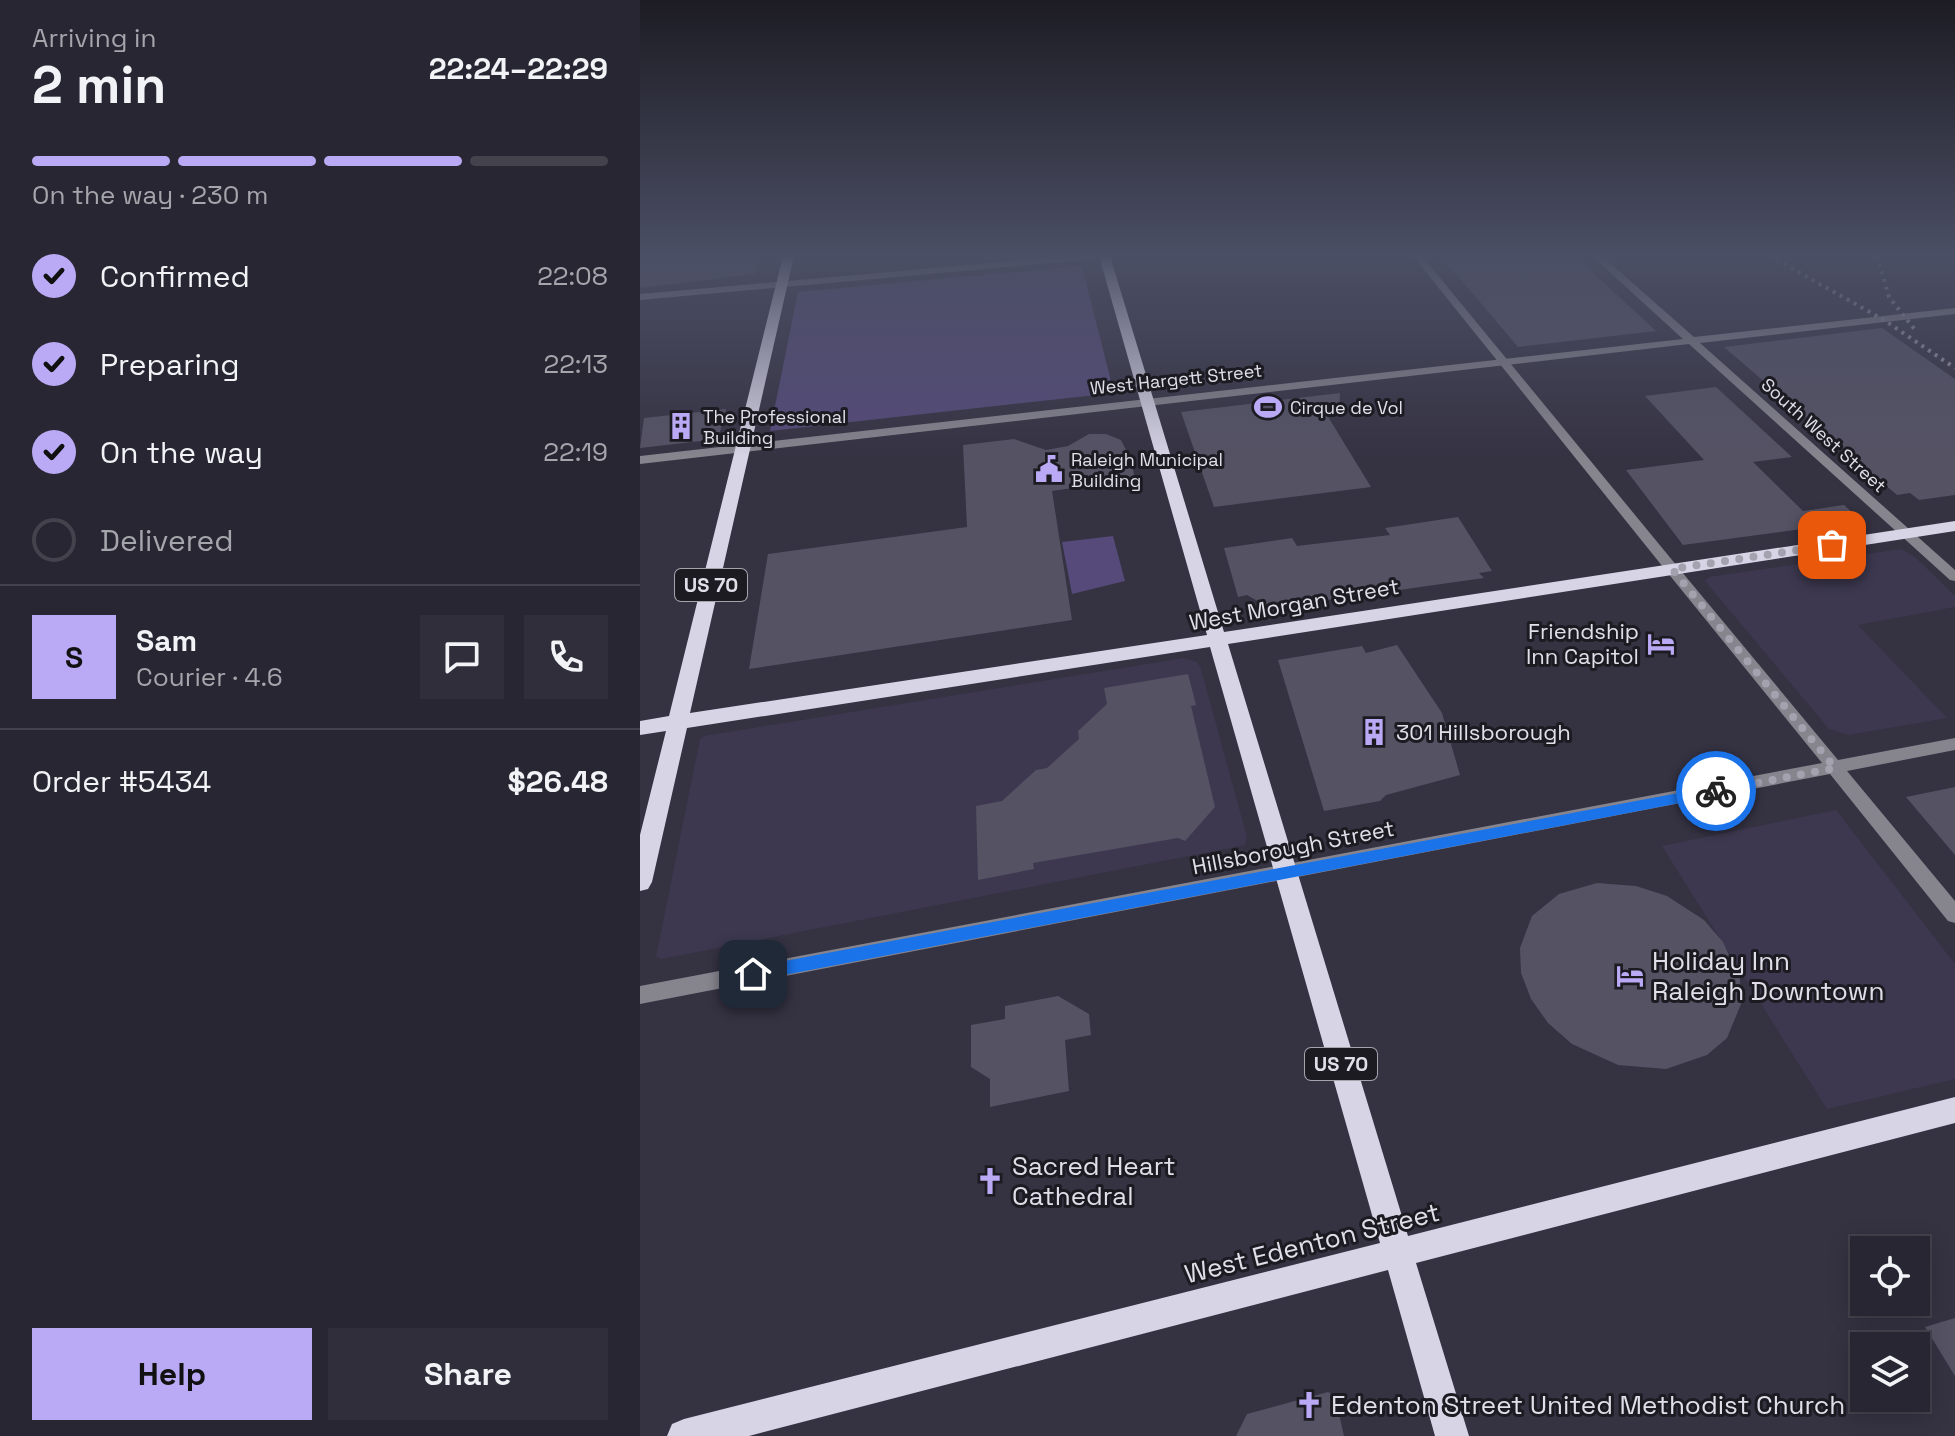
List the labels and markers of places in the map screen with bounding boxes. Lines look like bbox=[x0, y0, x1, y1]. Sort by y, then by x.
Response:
sports icon: Cirque de Vol bbox=[1253, 392, 1283, 422]
place label: Cirque de Vol bbox=[1290, 396, 1403, 419]
place label: The Professional Building bbox=[703, 405, 846, 449]
building icon: The Professional Building bbox=[666, 411, 696, 441]
place label: Raleigh Municipal Building bbox=[1071, 448, 1223, 492]
public building icon: Raleigh Municipal Building bbox=[1034, 454, 1064, 484]
pin bbox=[1798, 511, 1866, 579]
place label: Friendship Inn Capitol bbox=[1526, 617, 1639, 670]
hotel icon: Friendship Inn Capitol bbox=[1646, 629, 1676, 659]
building icon: 301 Hillsborough bbox=[1359, 717, 1389, 747]
place label: 301 Hillsborough bbox=[1396, 718, 1571, 746]
pin bbox=[719, 940, 787, 1008]
place label: Holiday Inn Raleigh Downtown bbox=[1652, 944, 1884, 1008]
hotel icon: Holiday Inn Raleigh Downtown bbox=[1615, 961, 1645, 991]
place label: Sacred Heart Cathedral bbox=[1012, 1149, 1175, 1213]
church icon: Sacred Heart Cathedral bbox=[975, 1166, 1005, 1196]
place label: Edenton Street United Methodist Church bbox=[1331, 1388, 1845, 1422]
church icon: Edenton Street United Methodist Church bbox=[1294, 1390, 1324, 1420]

